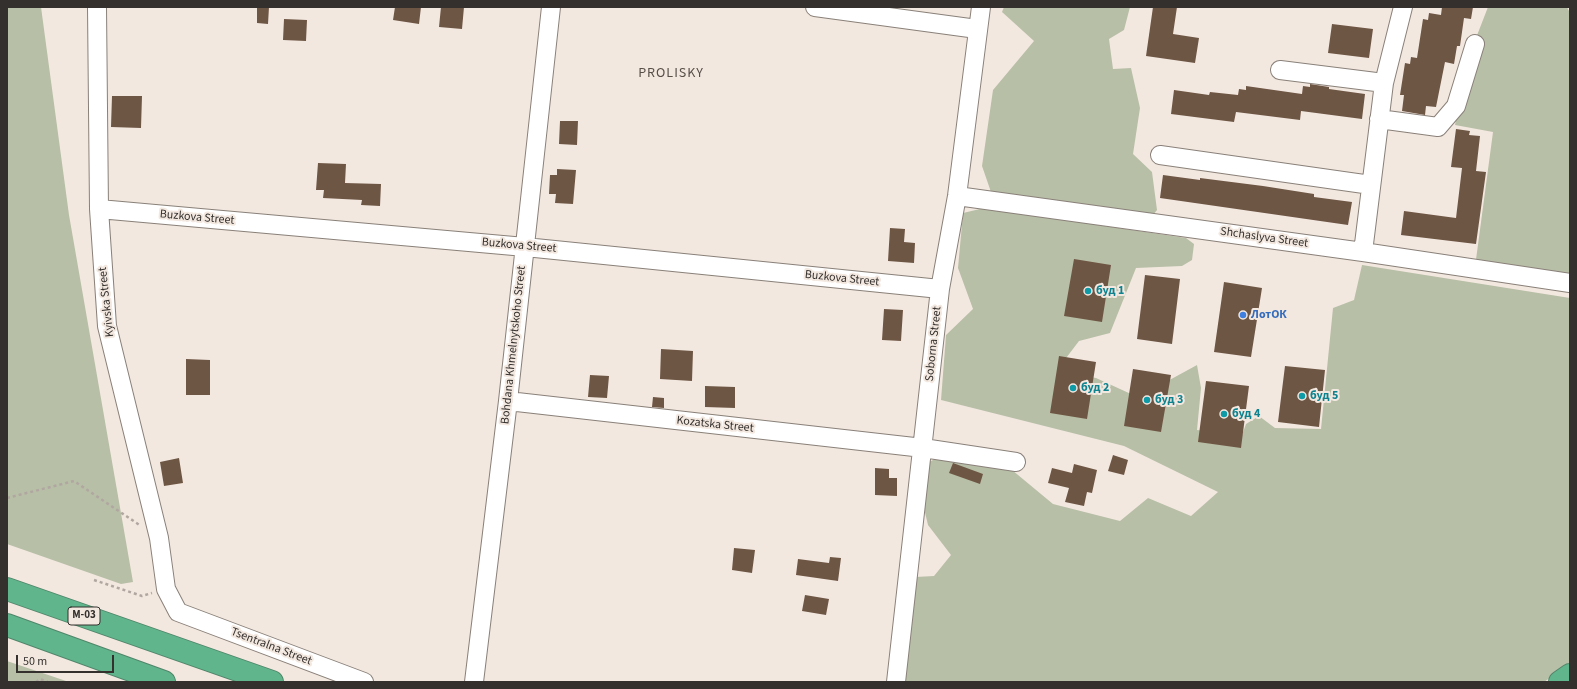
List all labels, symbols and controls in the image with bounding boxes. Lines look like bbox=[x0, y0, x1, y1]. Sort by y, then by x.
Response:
district label: PROLISKY bbox=[638, 66, 704, 82]
street label: Buzkova Street bbox=[159, 208, 235, 228]
street label: Shchaslyva Street bbox=[1219, 225, 1309, 251]
street label: Buzkova Street bbox=[481, 236, 557, 256]
street label: Bohdana Khmelnytskoho Street bbox=[499, 265, 529, 425]
street label: Kyivska Street bbox=[96, 266, 118, 338]
street label: Buzkova Street bbox=[804, 268, 880, 290]
place label: буд 1 bbox=[1096, 284, 1124, 298]
marker: буд 1 bbox=[1083, 286, 1093, 296]
street label: Soborna Street bbox=[923, 306, 945, 382]
place label: ЛотОК bbox=[1251, 308, 1287, 322]
marker: ЛотОК bbox=[1238, 310, 1248, 320]
place label: буд 2 bbox=[1081, 381, 1109, 395]
marker: буд 2 bbox=[1068, 383, 1078, 393]
place label: буд 5 bbox=[1310, 389, 1338, 403]
marker: буд 5 bbox=[1297, 391, 1307, 401]
place label: буд 3 bbox=[1155, 393, 1183, 407]
marker: буд 3 bbox=[1142, 395, 1152, 405]
place label: буд 4 bbox=[1232, 407, 1260, 421]
marker: буд 4 bbox=[1219, 409, 1229, 419]
street label: Kozatska Street bbox=[676, 414, 754, 436]
road number: М-03 bbox=[68, 607, 100, 625]
street label: Tsentralna Street bbox=[229, 625, 313, 669]
scale bar bbox=[18, 647, 116, 673]
text: 50 m bbox=[23, 653, 47, 670]

